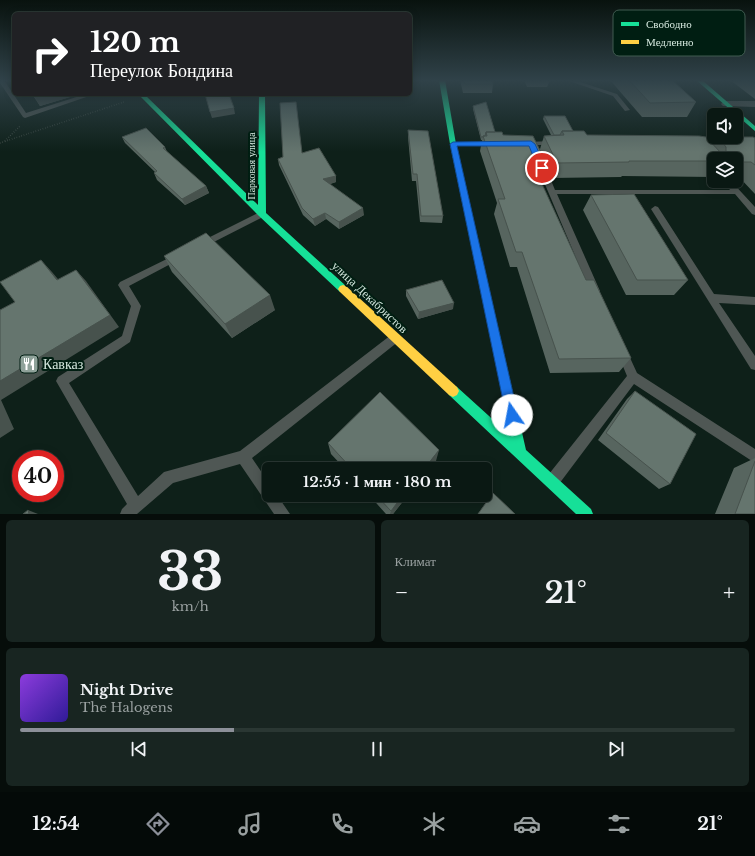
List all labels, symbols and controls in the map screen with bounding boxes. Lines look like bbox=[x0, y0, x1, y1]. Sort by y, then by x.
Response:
legend bbox=[613, 10, 745, 56]
text: Свободно bbox=[646, 17, 692, 31]
text: 120 m bbox=[90, 25, 180, 60]
icon: right bbox=[24, 28, 76, 80]
text: Медленно bbox=[646, 35, 694, 49]
text: Переулок Бондина bbox=[90, 60, 233, 82]
map controls bbox=[707, 108, 743, 188]
button: sound bbox=[707, 108, 743, 144]
street label: Парковая улица bbox=[245, 132, 258, 200]
pin bbox=[525, 151, 559, 185]
button: layers bbox=[707, 152, 743, 188]
icon: arrive bbox=[531, 157, 553, 179]
street label: улица Декабристов bbox=[329, 258, 411, 336]
restaurant icon: Кавказ bbox=[18, 353, 40, 375]
place label: Кавказ bbox=[43, 355, 84, 373]
position arrow bbox=[491, 394, 533, 436]
speed limit sign: 40 bbox=[12, 450, 64, 502]
text: 12:55 · 1 мин · 180 m bbox=[303, 472, 451, 491]
text: 33 bbox=[157, 540, 223, 604]
text: Климат bbox=[395, 553, 436, 570]
text: 21° bbox=[544, 574, 587, 611]
text: − bbox=[395, 579, 408, 606]
text: + bbox=[723, 579, 735, 606]
text: km/h bbox=[172, 598, 209, 615]
text: Night Drive bbox=[80, 680, 173, 699]
text: The Halogens bbox=[80, 699, 173, 716]
icon: previous bbox=[128, 738, 150, 760]
icon: pause bbox=[366, 738, 388, 760]
icon: next bbox=[605, 738, 627, 760]
icon: directions bbox=[144, 810, 172, 838]
icon: music bbox=[236, 810, 264, 838]
icon: phone bbox=[328, 810, 356, 838]
icon: climate bbox=[420, 810, 448, 838]
icon: car bbox=[513, 810, 541, 838]
icon: filters bbox=[605, 810, 633, 838]
text: 12:54 bbox=[32, 813, 79, 835]
text: 21° bbox=[697, 813, 723, 835]

